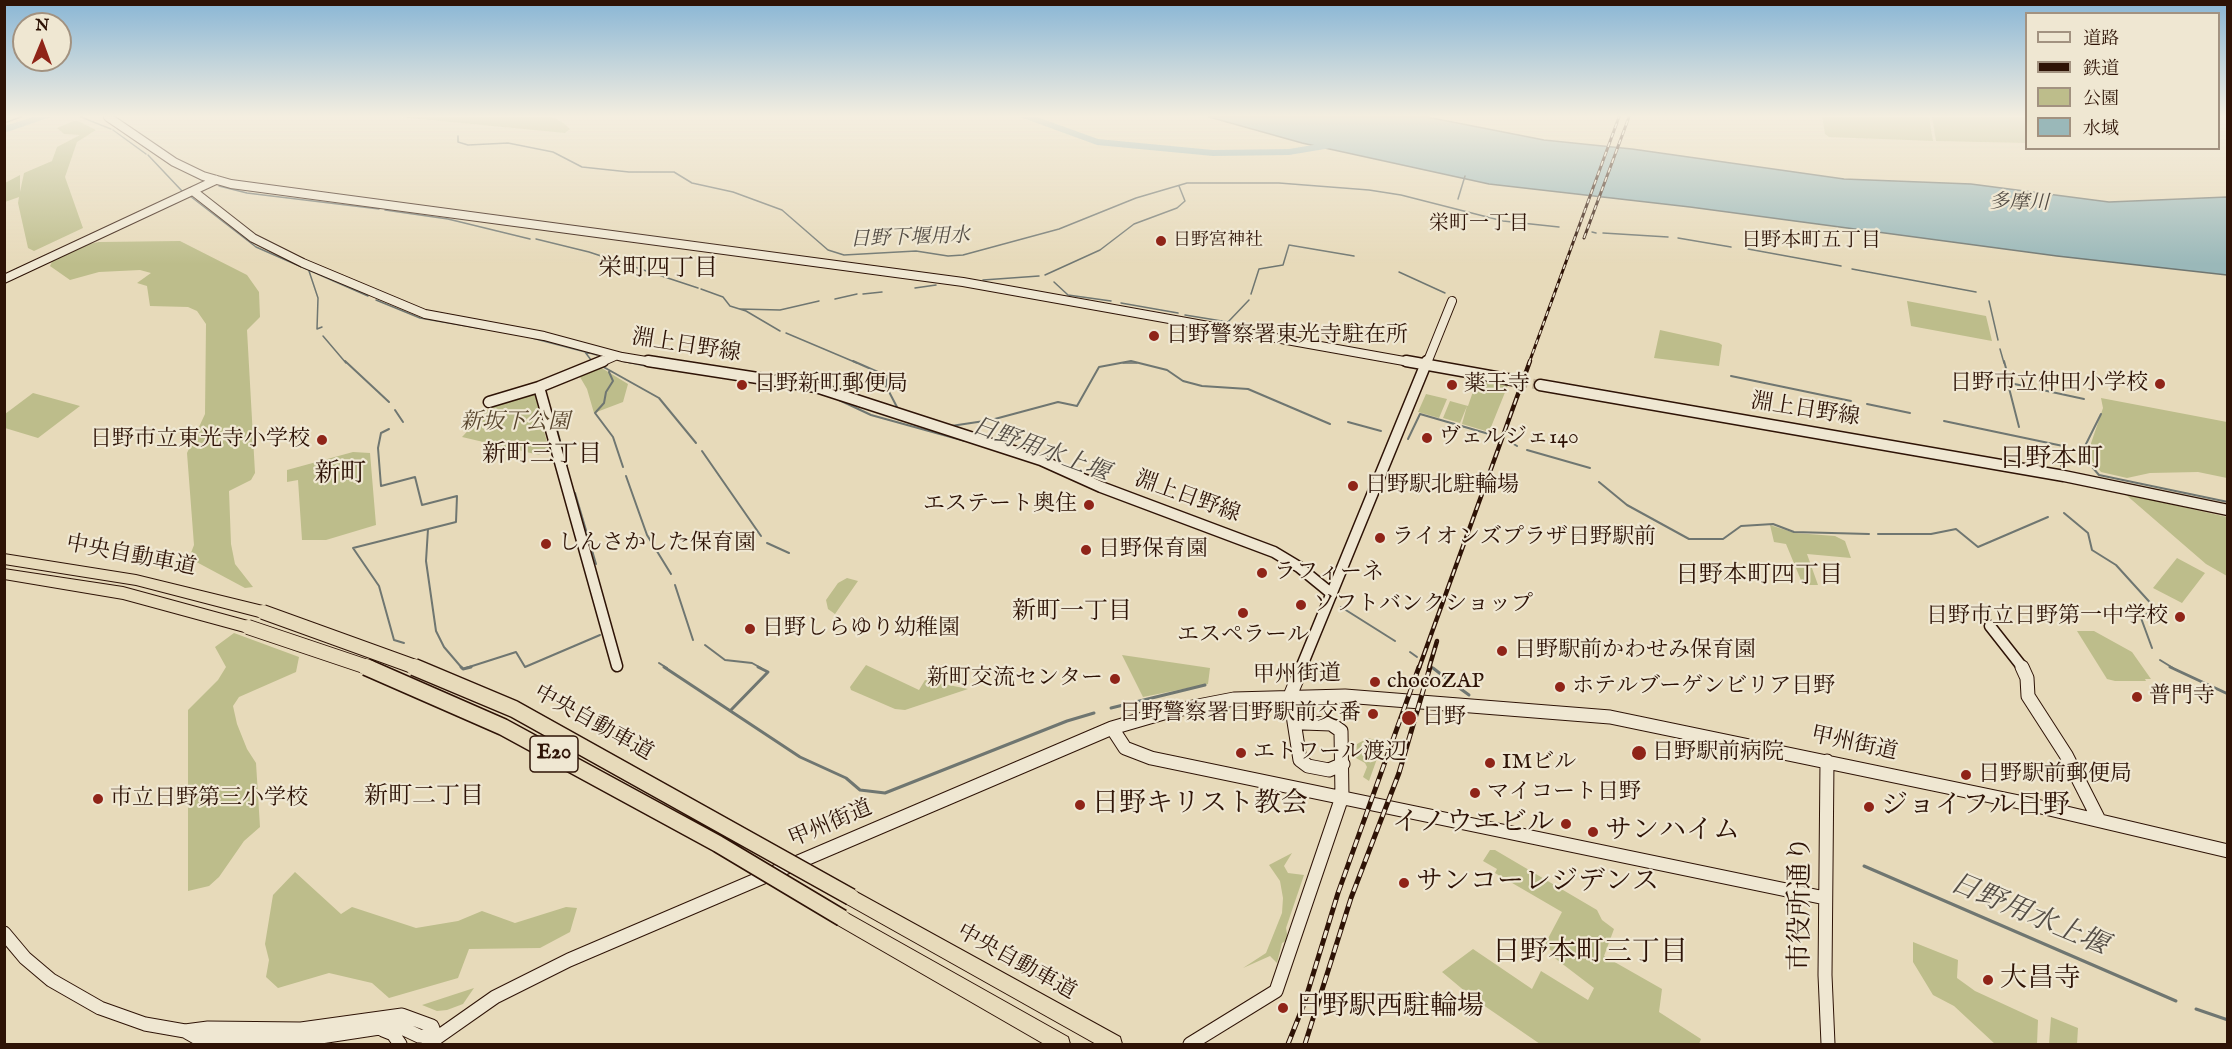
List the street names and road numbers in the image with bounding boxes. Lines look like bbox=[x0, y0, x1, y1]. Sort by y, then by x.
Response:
street label: 淵上日野線 bbox=[630, 325, 742, 369]
street label: 淵上日野線 bbox=[1749, 389, 1861, 433]
street label: 淵上日野線 bbox=[1131, 467, 1243, 529]
street label: 中央自動車道 bbox=[64, 531, 198, 583]
street label: 甲州街道 bbox=[1253, 662, 1341, 690]
street label: 中央自動車道 bbox=[529, 680, 657, 768]
street label: 甲州街道 bbox=[1808, 723, 1900, 767]
road number: E20 bbox=[530, 736, 578, 772]
street label: 甲州街道 bbox=[785, 796, 877, 854]
street label: 市役所通り bbox=[1786, 836, 1818, 970]
street label: 中央自動車道 bbox=[952, 919, 1080, 1007]

